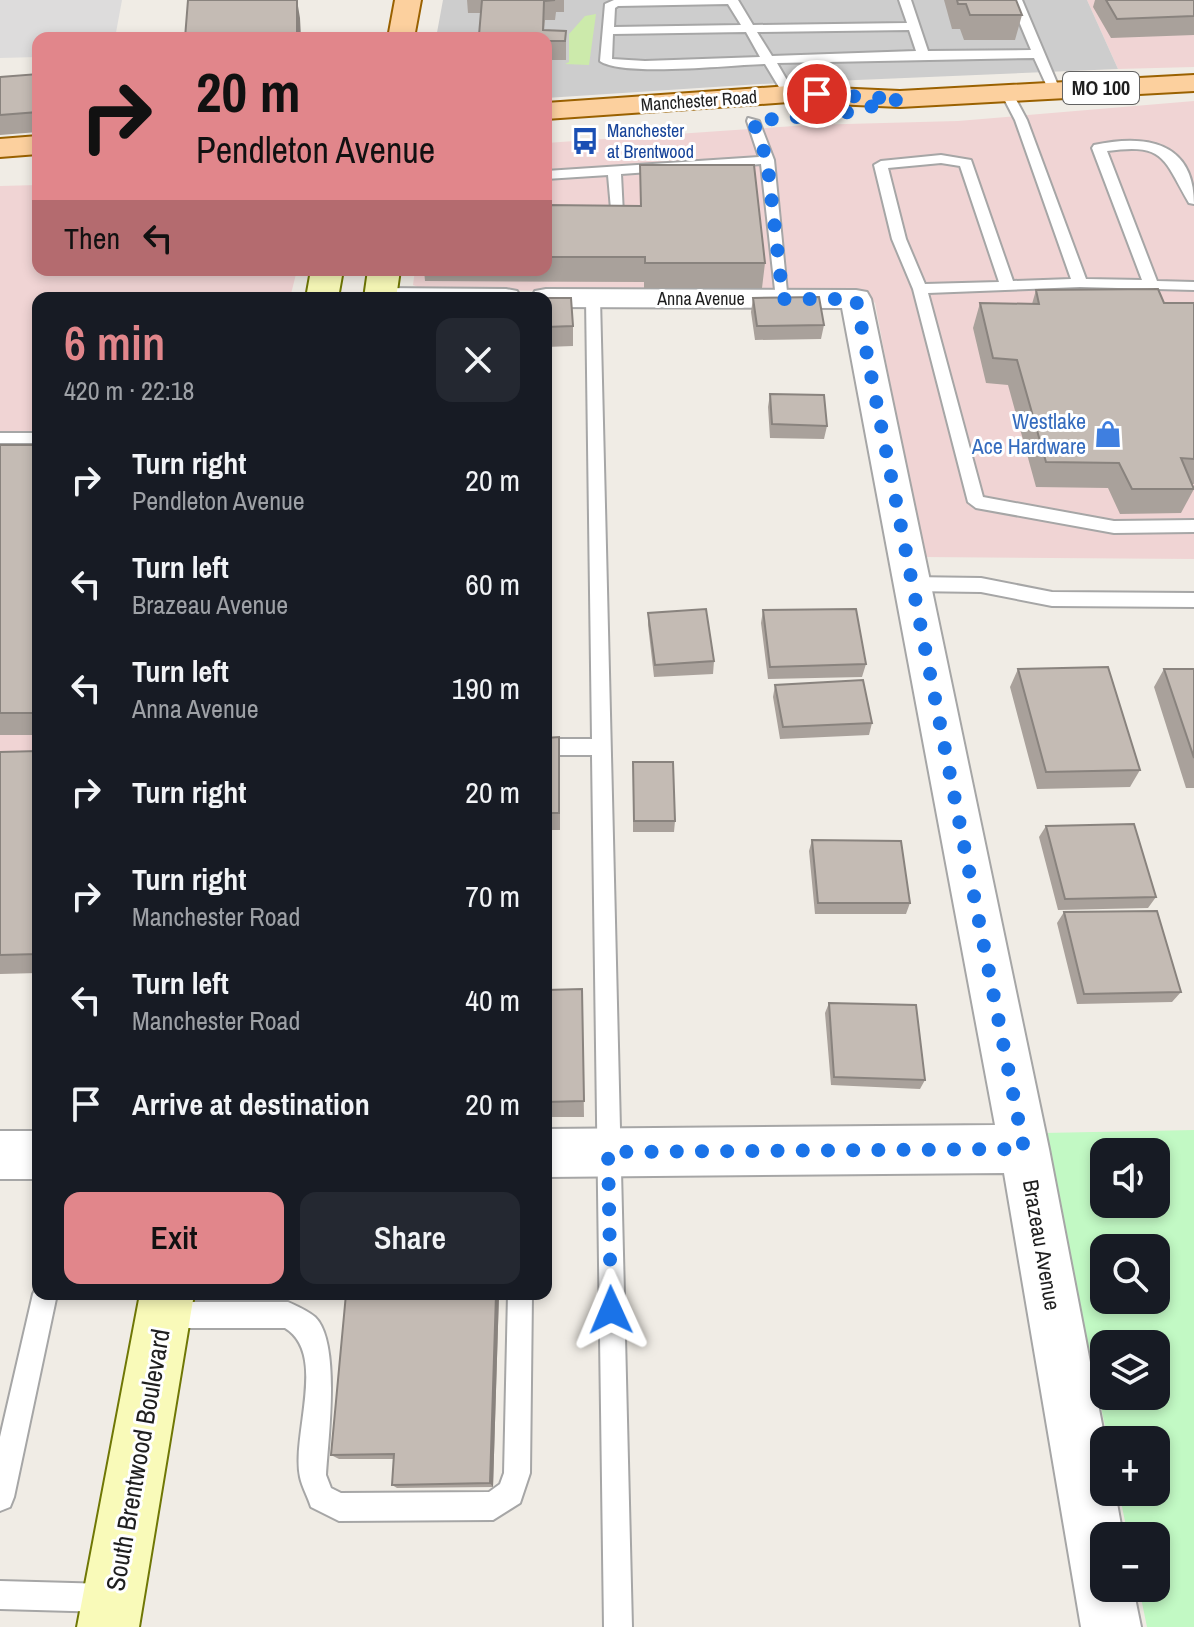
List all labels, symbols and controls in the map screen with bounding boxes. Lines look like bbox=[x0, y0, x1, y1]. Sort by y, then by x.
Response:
text: 20 m bbox=[196, 54, 301, 129]
pin bbox=[783, 60, 851, 128]
icon: right bbox=[64, 64, 168, 168]
icon: arrive bbox=[795, 72, 839, 116]
road number: MO 100 bbox=[1063, 72, 1139, 104]
street label: Manchester Road bbox=[640, 84, 758, 117]
place label: Manchester at Brentwood bbox=[607, 118, 694, 164]
text: Pendleton Avenue bbox=[196, 126, 435, 174]
bus stop icon: Manchester at Brentwood bbox=[570, 126, 600, 156]
icon: left bbox=[136, 216, 180, 260]
text: Then bbox=[64, 218, 120, 258]
street label: Anna Avenue bbox=[656, 286, 745, 311]
text: 6 min bbox=[64, 310, 165, 375]
button: close bbox=[436, 318, 520, 402]
text: 420 m · 22:18 bbox=[64, 373, 194, 408]
place label: Westlake Ace Hardware bbox=[971, 406, 1086, 461]
shop icon: Westlake Ace Hardware bbox=[1093, 419, 1123, 449]
text: Turn right bbox=[132, 443, 246, 483]
icon: right bbox=[64, 458, 108, 502]
text: 20 m bbox=[465, 460, 520, 500]
text: Pendleton Avenue bbox=[132, 483, 305, 518]
text: Turn left bbox=[132, 547, 229, 587]
icon: left bbox=[64, 562, 108, 606]
text: 60 m bbox=[465, 564, 520, 604]
text: Brazeau Avenue bbox=[132, 587, 288, 622]
text: Turn left bbox=[132, 651, 229, 691]
icon: left bbox=[64, 666, 108, 710]
text: 190 m bbox=[452, 668, 520, 708]
text: Anna Avenue bbox=[132, 691, 259, 726]
icon: right bbox=[64, 770, 108, 814]
text: Turn right bbox=[132, 772, 246, 812]
text: 20 m bbox=[465, 772, 520, 812]
text: Turn right bbox=[132, 859, 246, 899]
icon: right bbox=[64, 874, 108, 918]
text: 70 m bbox=[465, 876, 520, 916]
text: Manchester Road bbox=[132, 899, 300, 934]
text: Turn left bbox=[132, 963, 229, 1003]
icon: left bbox=[64, 978, 108, 1022]
text: 40 m bbox=[465, 980, 520, 1020]
text: Manchester Road bbox=[132, 1003, 300, 1038]
icon: arrive bbox=[64, 1082, 108, 1126]
text: Arrive at destination bbox=[132, 1084, 370, 1124]
text: 20 m bbox=[465, 1084, 520, 1124]
map controls bbox=[1090, 1138, 1170, 1602]
button: sound bbox=[1090, 1138, 1170, 1218]
street label: Brazeau Avenue bbox=[1016, 1177, 1068, 1313]
button: Exit bbox=[64, 1192, 284, 1284]
button: Share bbox=[300, 1192, 520, 1284]
button: search bbox=[1090, 1234, 1170, 1314]
position arrow bbox=[569, 1268, 653, 1352]
street label: South Brentwood Boulevard bbox=[97, 1326, 178, 1594]
button: layers bbox=[1090, 1330, 1170, 1410]
button: + bbox=[1090, 1426, 1170, 1506]
button: − bbox=[1090, 1522, 1170, 1602]

